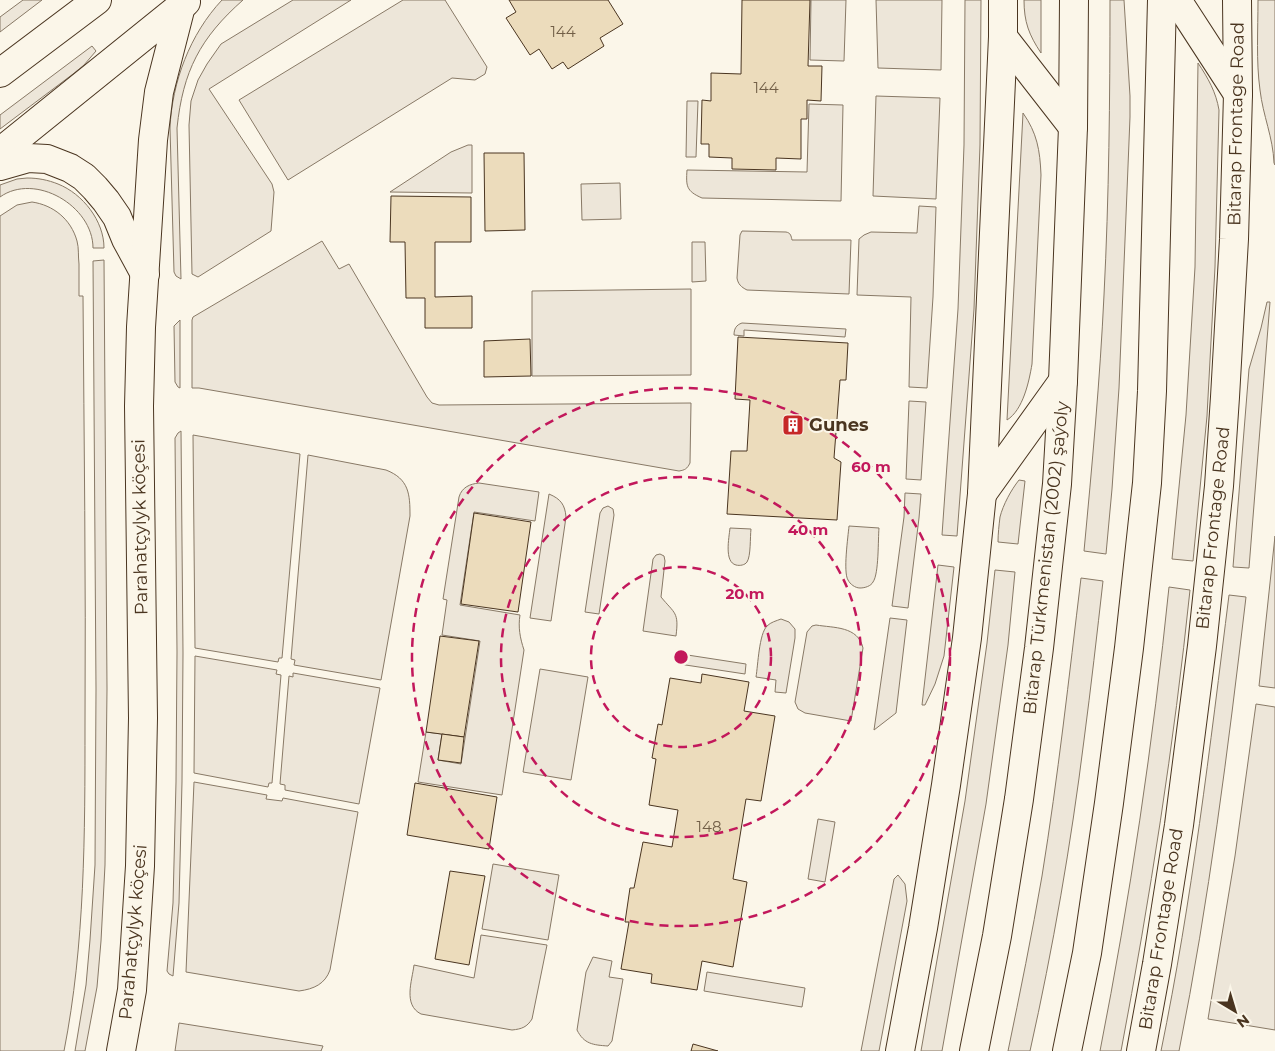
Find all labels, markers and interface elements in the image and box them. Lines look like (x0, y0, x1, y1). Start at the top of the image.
house number: 144 (550, 22, 576, 41)
street label: Bitarap Frontage Road (1223, 22, 1249, 226)
house number: 144 (753, 78, 779, 97)
street label: Bitarap Türkmenistan (2002) şaýoly (1019, 400, 1073, 716)
building icon: Gunes (781, 413, 805, 437)
place label: Gunes (809, 414, 869, 436)
street label: Bitarap Frontage Road (1191, 425, 1235, 631)
street label: Parahatçylyk köçesi (127, 439, 153, 615)
text: 60 m (851, 457, 891, 476)
text: 40 m (788, 520, 828, 539)
text: 20 m (725, 584, 765, 603)
centre of rings (672, 648, 690, 666)
house number: 148 (696, 817, 722, 836)
street label: Bitarap Frontage Road (1134, 827, 1188, 1031)
street label: Parahatçylyk köçesi (114, 843, 152, 1021)
north arrow (1210, 986, 1260, 1036)
text: N (1233, 1011, 1253, 1032)

